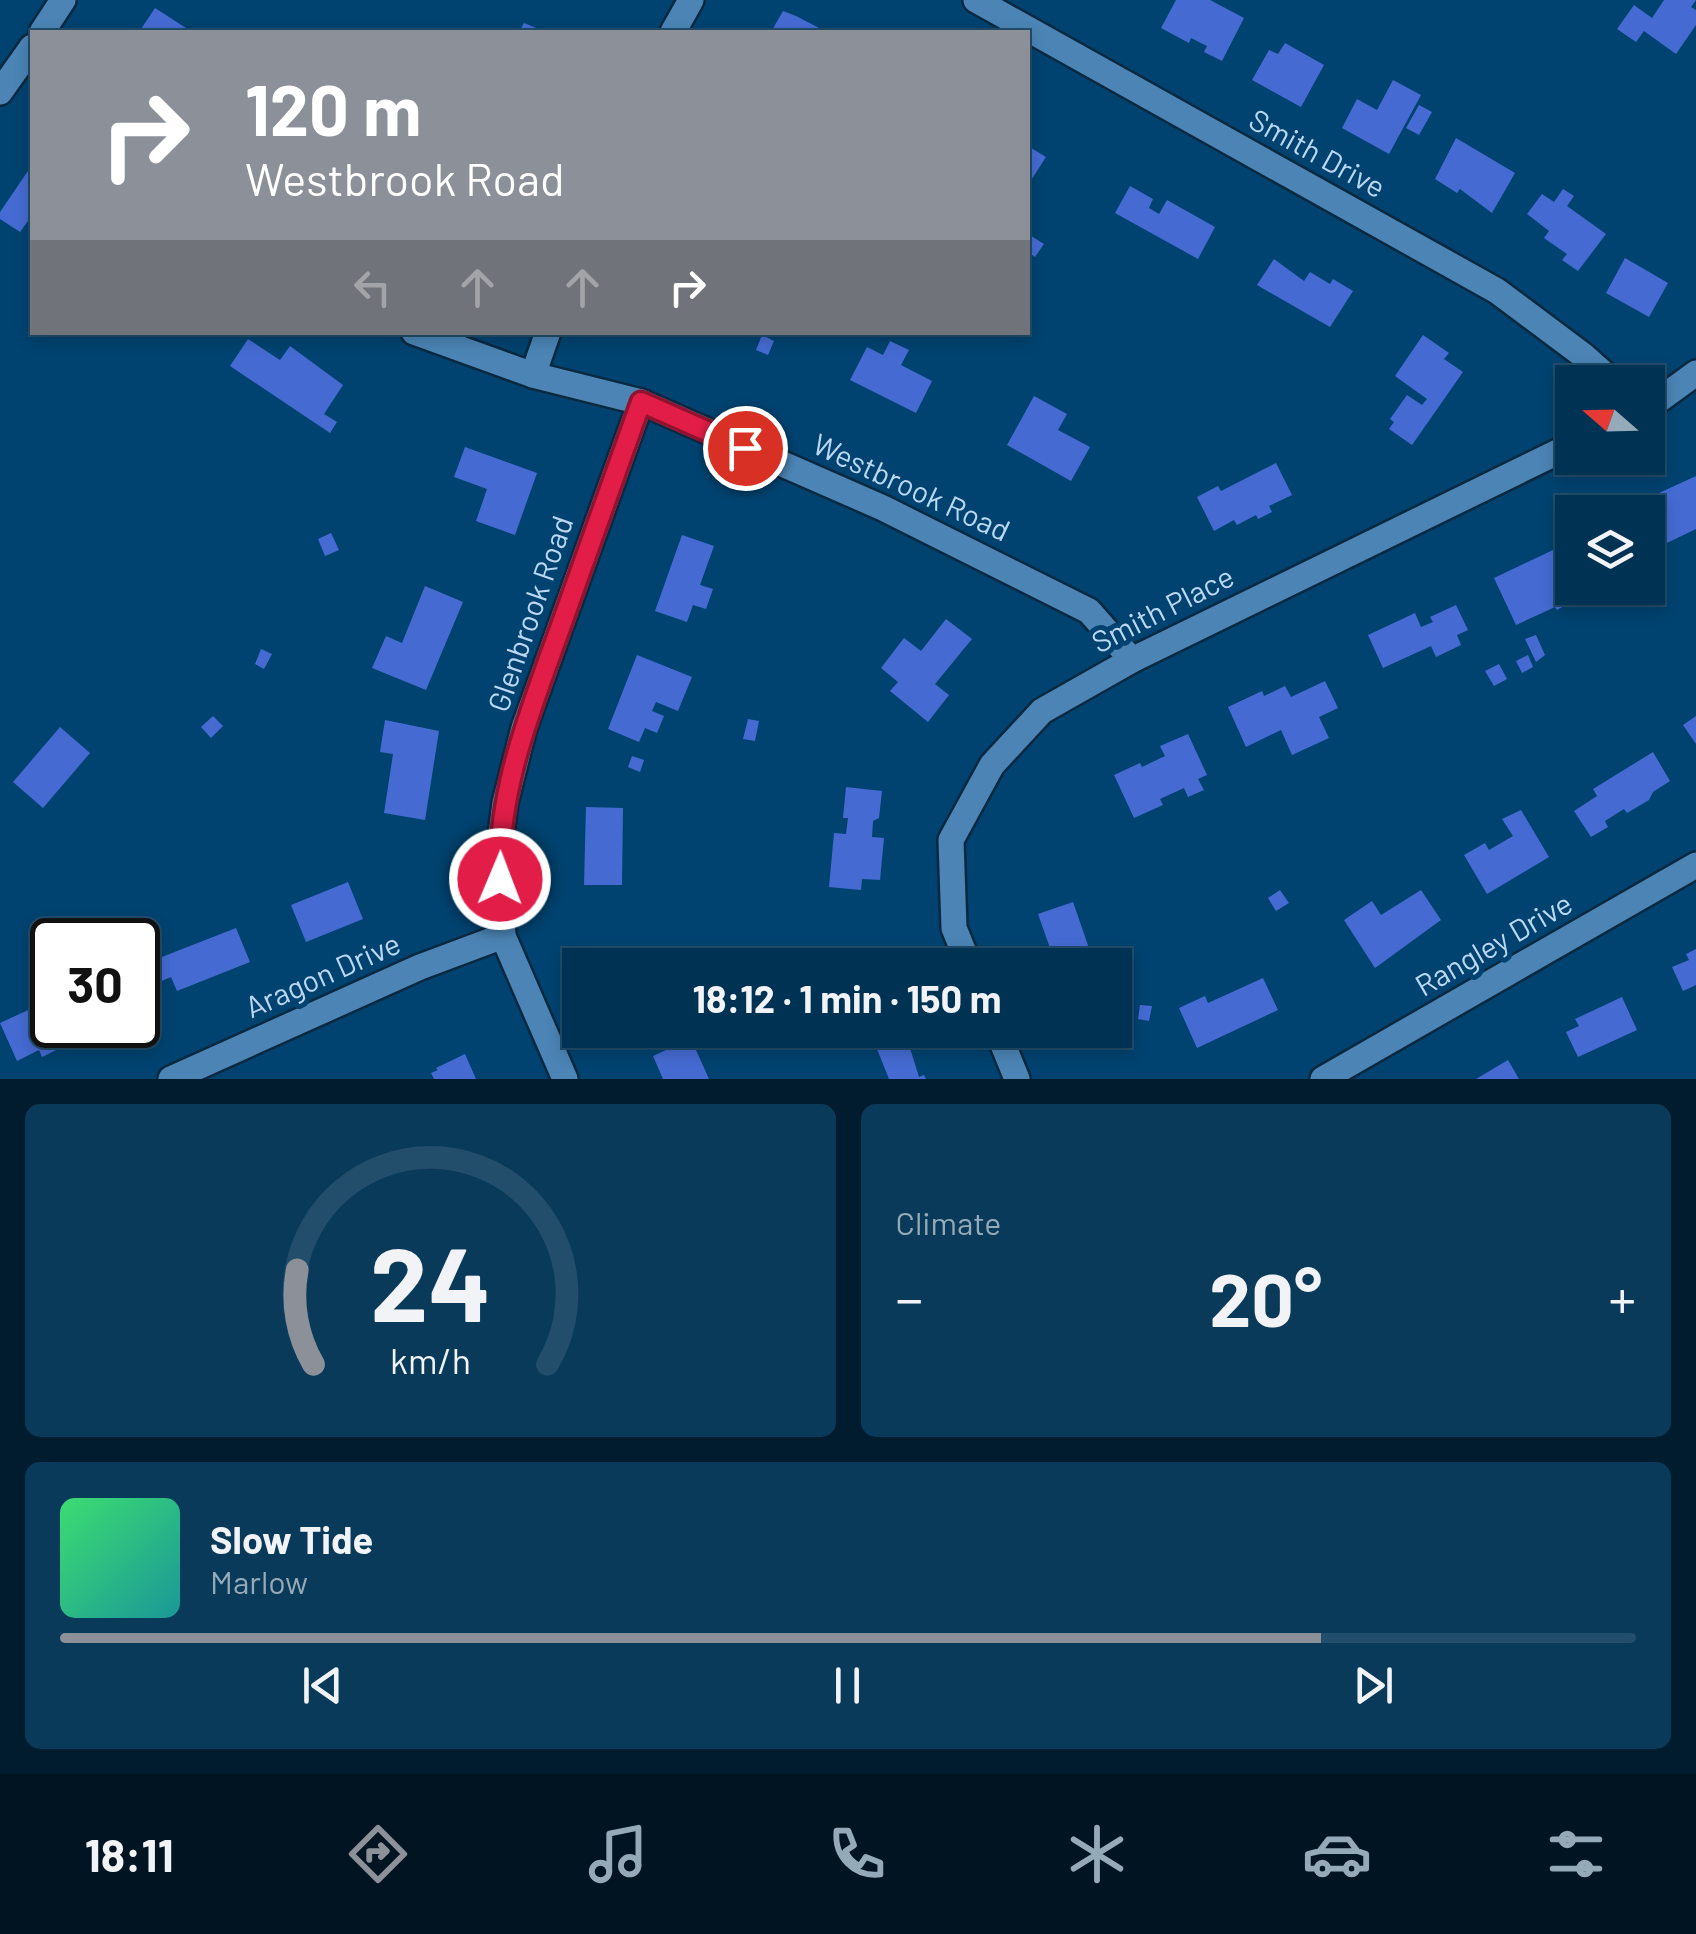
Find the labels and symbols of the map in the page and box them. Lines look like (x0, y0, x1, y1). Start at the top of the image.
street label: Smith Drive (1244, 100, 1392, 204)
north arrow (1555, 365, 1665, 475)
pin (703, 406, 788, 491)
street label: Westbrook Road (808, 425, 1016, 548)
street label: Glenbrook Road (479, 511, 579, 716)
street label: Smith Place (1085, 557, 1239, 659)
position arrow (448, 827, 552, 931)
street label: Rangley Drive (1408, 884, 1578, 1003)
speed limit sign: 30 (30, 918, 160, 1048)
street label: Aragon Drive (239, 924, 405, 1024)

